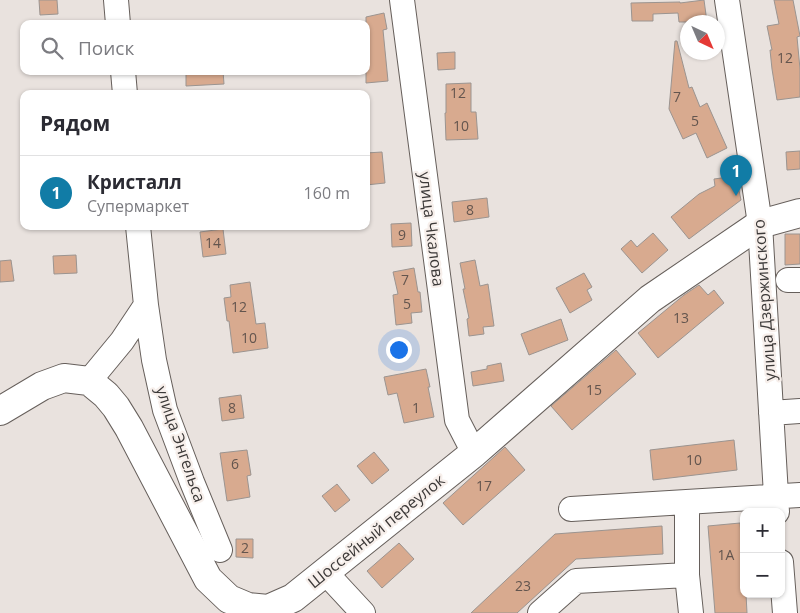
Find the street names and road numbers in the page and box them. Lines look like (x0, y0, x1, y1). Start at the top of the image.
street label: улица Чкалова (414, 170, 450, 288)
street label: улица Дзержинского (747, 218, 781, 382)
street label: улица Энгельса (151, 383, 211, 505)
street label: Шоссейный переулок (303, 468, 450, 593)

